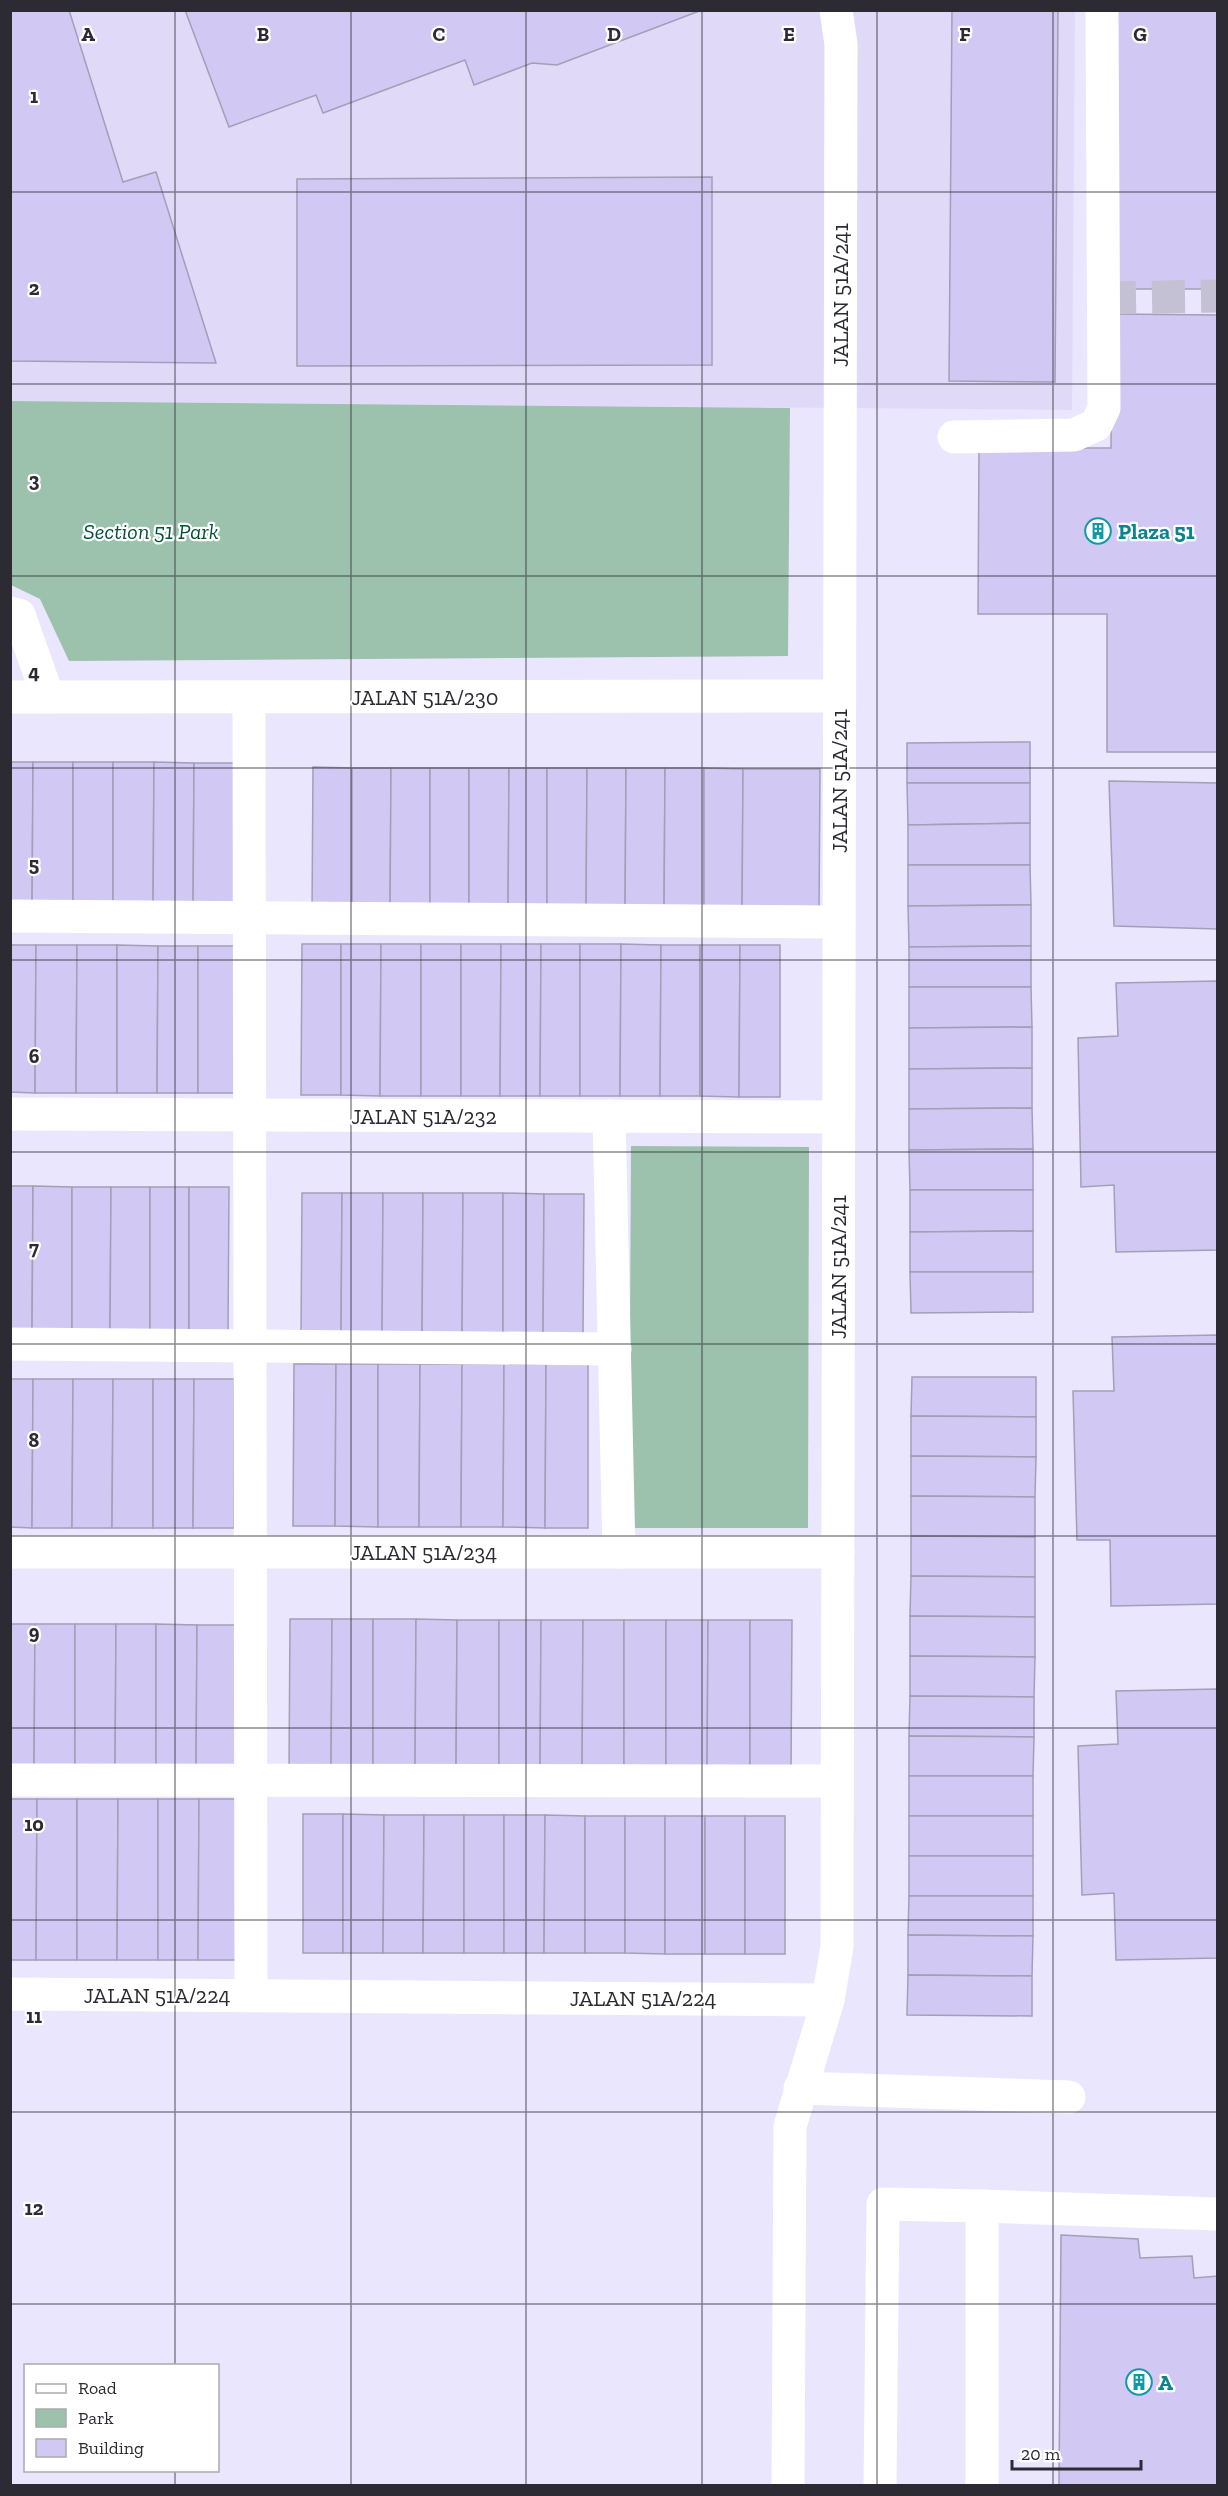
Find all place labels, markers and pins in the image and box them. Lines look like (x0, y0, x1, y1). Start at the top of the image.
building icon: Plaza 51 (1083, 516, 1113, 546)
place label: Plaza 51 (1118, 518, 1195, 545)
building icon: A (1124, 2367, 1154, 2397)
place label: A (1158, 2369, 1174, 2396)

